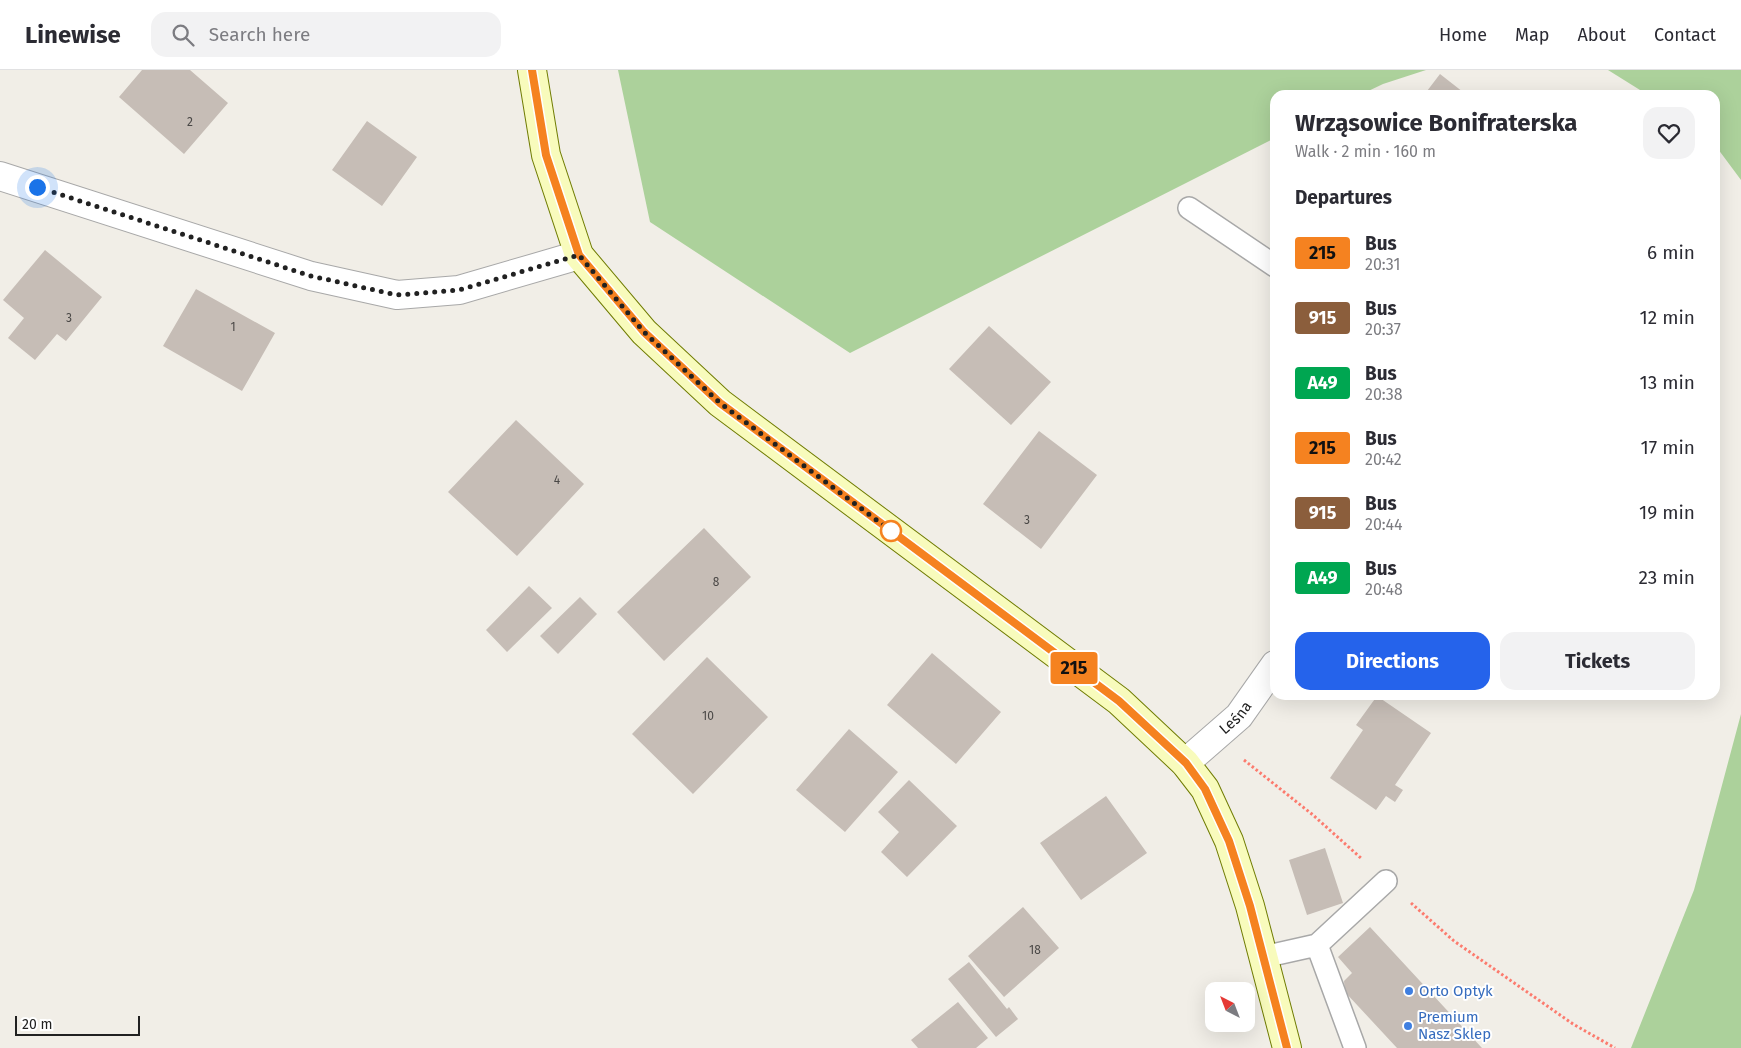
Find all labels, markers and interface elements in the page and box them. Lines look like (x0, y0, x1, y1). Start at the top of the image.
search box (151, 12, 501, 57)
text: Linewise (25, 21, 121, 49)
icon: search (169, 21, 197, 49)
text: Search here (209, 23, 310, 46)
text: Home (1439, 24, 1487, 46)
text: Map (1515, 24, 1549, 46)
text: About (1577, 24, 1626, 46)
text: Contact (1654, 24, 1716, 46)
button: heart (1643, 107, 1695, 159)
text: Wrząsowice Bonifraterska (1295, 109, 1577, 137)
house number: 2 (187, 115, 193, 129)
text: Walk · 2 min · 160 m (1295, 142, 1436, 161)
your location (25, 175, 50, 200)
text: Departures (1295, 186, 1392, 209)
text: Bus (1365, 232, 1397, 255)
text: 6 min (1647, 241, 1695, 264)
text: 215 (1309, 242, 1336, 264)
text: 20:31 (1365, 255, 1400, 274)
text: Bus (1365, 297, 1397, 320)
text: 12 min (1640, 306, 1695, 329)
text: 915 (1309, 307, 1336, 329)
house number: 3 (66, 311, 72, 325)
house number: 1 (230, 320, 236, 334)
text: 20:37 (1365, 320, 1401, 339)
text: Bus (1365, 362, 1397, 385)
text: 13 min (1639, 371, 1695, 394)
text: A49 (1307, 372, 1338, 394)
text: 20:38 (1365, 385, 1403, 404)
text: Bus (1365, 427, 1397, 450)
text: 17 min (1641, 436, 1695, 459)
text: 215 (1309, 437, 1336, 459)
text: 20:42 (1365, 450, 1402, 469)
house number: 4 (554, 473, 561, 487)
text: Bus (1365, 492, 1397, 515)
text: 19 min (1639, 501, 1695, 524)
text: 915 (1309, 502, 1336, 524)
house number: 3 (1024, 513, 1030, 527)
text: 20:44 (1365, 515, 1403, 534)
unlabelled marker (880, 520, 902, 542)
text: Bus (1365, 557, 1397, 580)
text: 23 min (1638, 566, 1695, 589)
text: A49 (1307, 567, 1338, 589)
house number: 8 (713, 575, 720, 589)
text: 20:48 (1365, 580, 1403, 599)
button: Directions (1295, 632, 1490, 690)
button: Tickets (1500, 632, 1695, 690)
line badge: 215 (1045, 652, 1103, 684)
text: 215 (1061, 657, 1087, 679)
street label: Leśna (1216, 698, 1256, 738)
house number: 10 (702, 709, 714, 723)
house number: 18 (1029, 943, 1041, 957)
north arrow (1205, 982, 1255, 1032)
map controls (1205, 982, 1255, 1032)
place label: Orto Optyk (1419, 982, 1493, 1000)
marker: Orto Optyk (1403, 985, 1415, 997)
place label: Premium Nasz Sklep (1418, 1008, 1491, 1043)
scale bar (15, 1013, 140, 1036)
text: 20 m (22, 1016, 52, 1033)
marker: Premium Nasz Sklep (1402, 1020, 1414, 1032)

